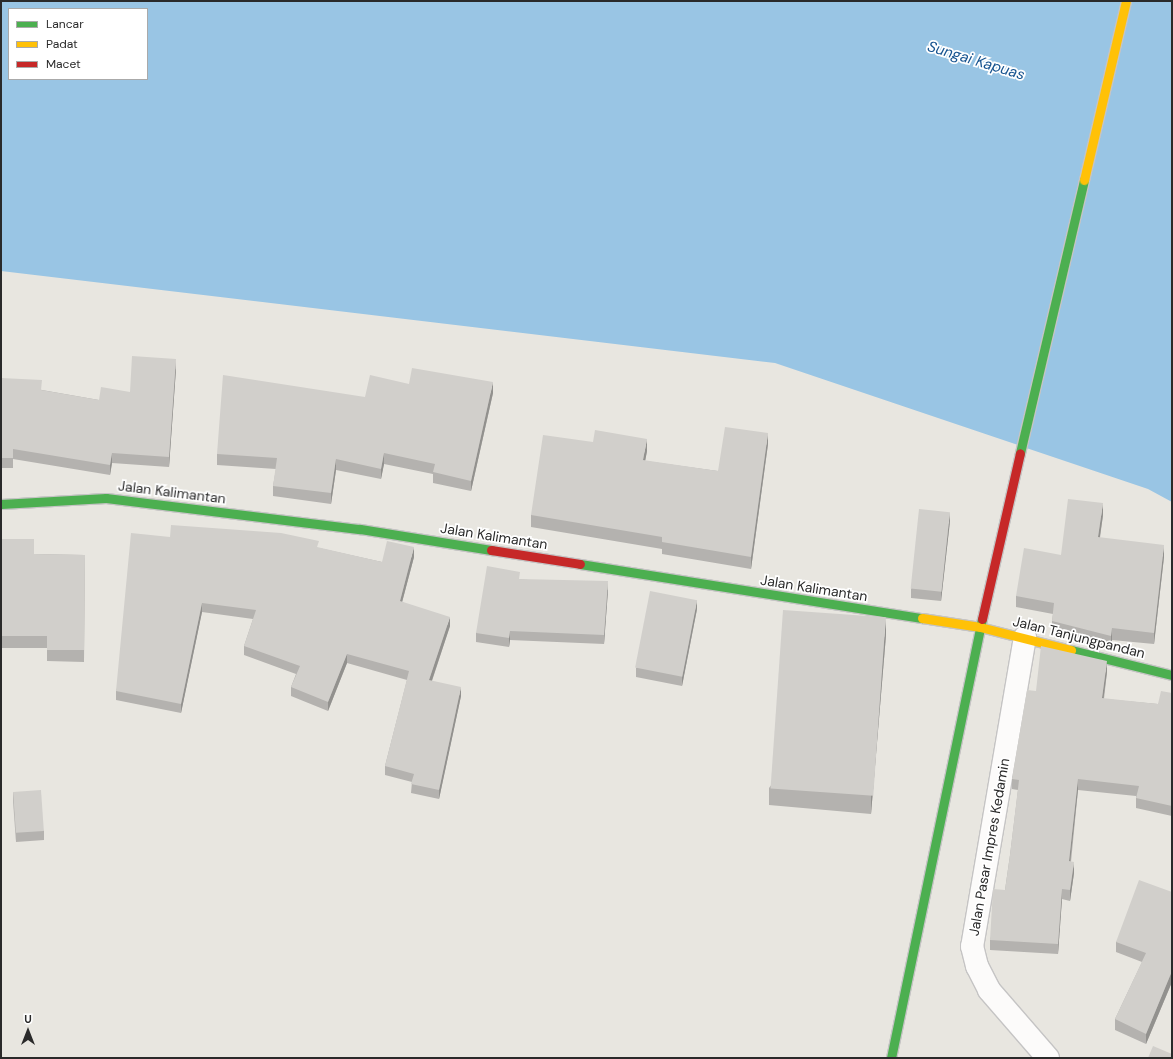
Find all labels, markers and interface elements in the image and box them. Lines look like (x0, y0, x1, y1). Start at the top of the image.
legend (8, 8, 148, 80)
text: Lancar (46, 16, 84, 32)
text: Padat (46, 36, 78, 52)
water label: Sungai Kapuas (925, 38, 1027, 84)
text: Macet (46, 56, 81, 72)
street label: Jalan Kalimantan (117, 477, 227, 507)
street label: Jalan Kalimantan (439, 519, 549, 553)
street label: Jalan Kalimantan (759, 571, 869, 605)
street label: Jalan Tanjungpandan (1011, 612, 1147, 662)
street label: Jalan Pasar Impres Kedamin (965, 757, 1013, 937)
north arrow (8, 1011, 48, 1051)
text: U (24, 1012, 32, 1026)

